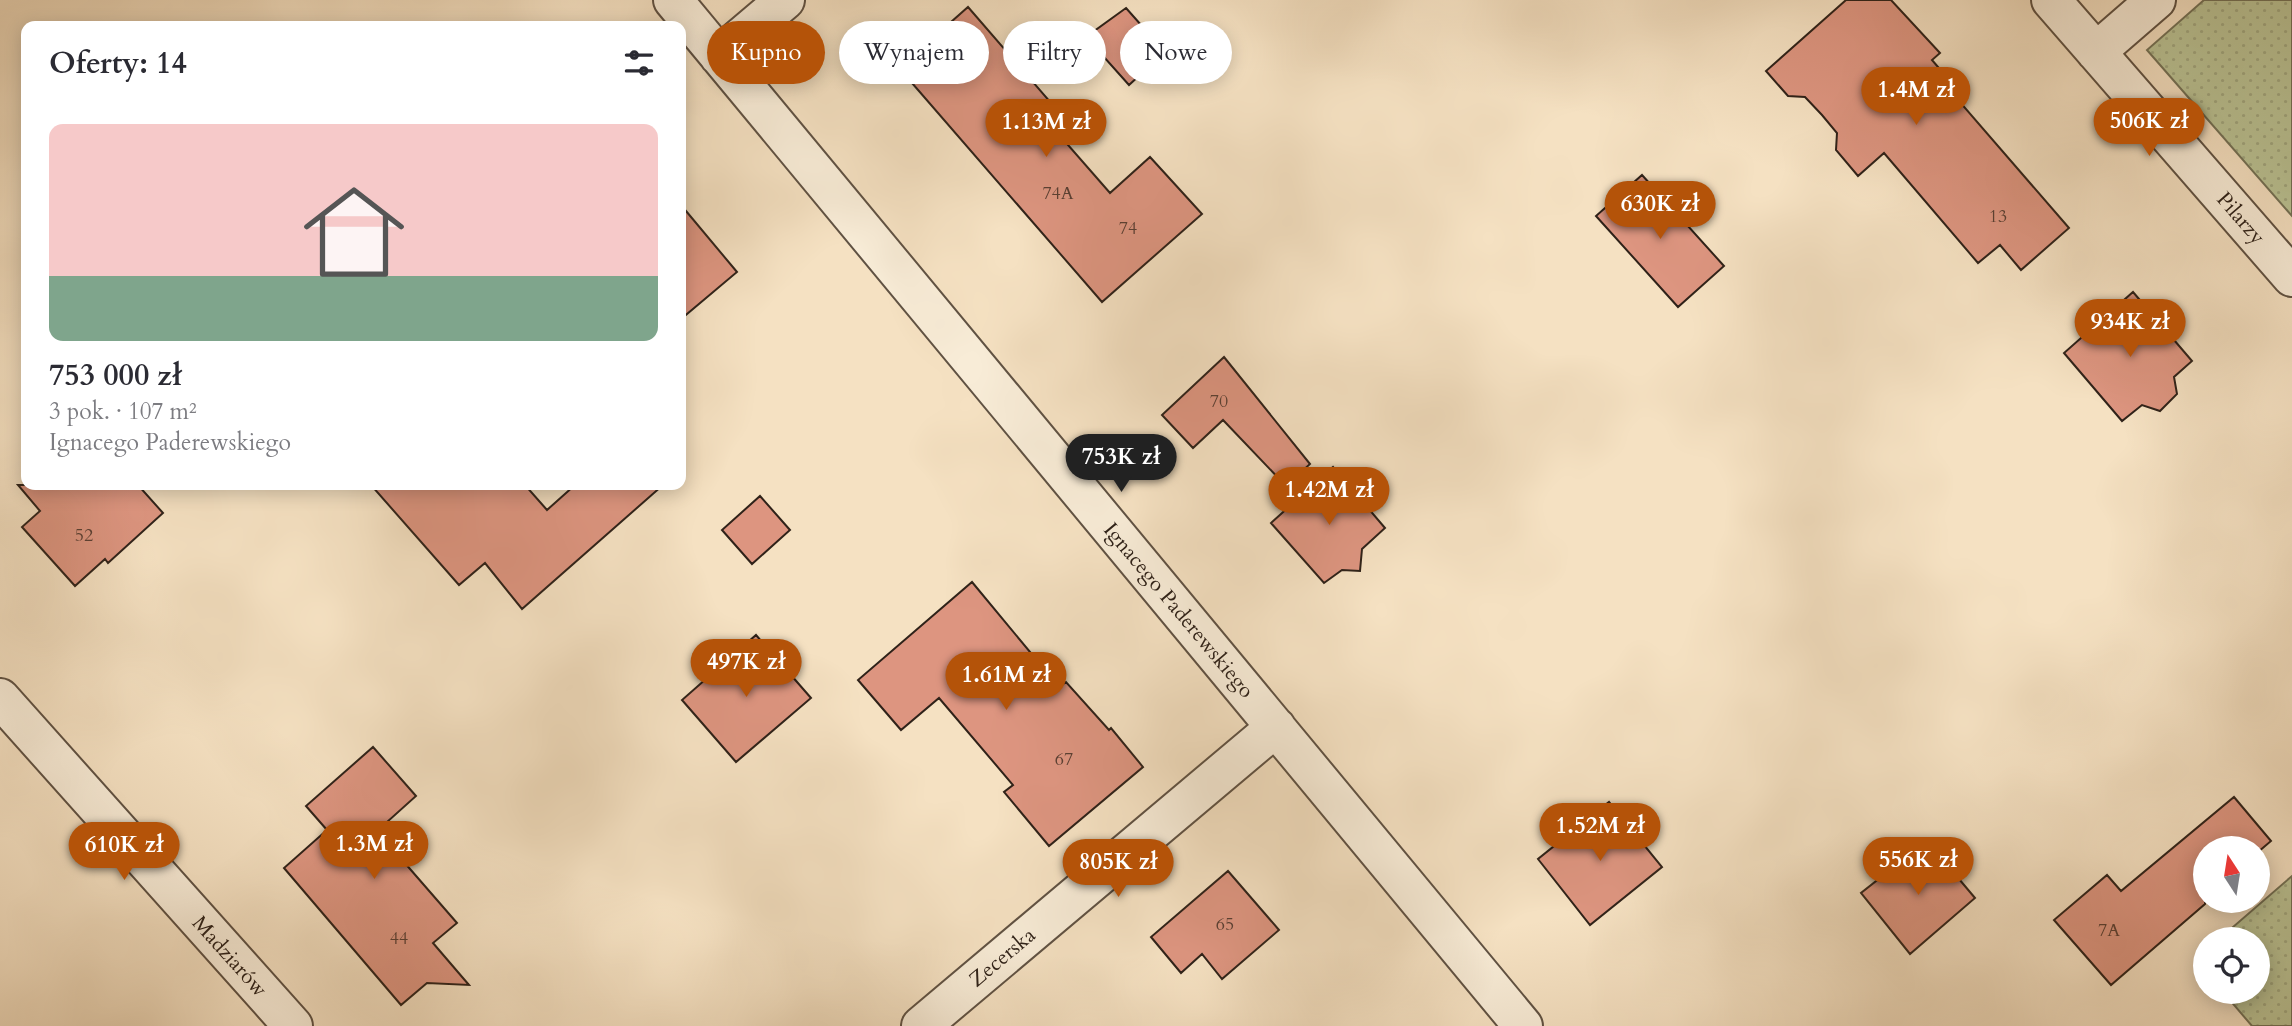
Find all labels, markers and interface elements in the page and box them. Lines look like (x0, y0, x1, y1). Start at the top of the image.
chip: Kupno (707, 21, 825, 84)
chip: Wynajem (839, 21, 989, 84)
chip: Filtry (1003, 21, 1106, 84)
chip: Nowe (1120, 21, 1232, 84)
text: Oferty: 14 (49, 43, 187, 84)
icon: filters (620, 44, 658, 82)
pin: 1.4M zł (1851, 68, 1981, 127)
text: 1.4M zł (1877, 74, 1955, 105)
pin: 506K zł (2084, 99, 2214, 158)
pin: 1.13M zł (974, 100, 1118, 159)
text: 506K zł (2110, 105, 2188, 136)
text: 1.13M zł (1001, 106, 1091, 137)
icon: home (291, 169, 417, 295)
house number: 74A (1042, 181, 1074, 206)
pin: 630K zł (1595, 182, 1725, 241)
street label: Pilarzy (2210, 186, 2272, 251)
text: 630K zł (1621, 188, 1699, 219)
house number: 13 (1989, 204, 2007, 229)
house number: 74 (1119, 216, 1137, 241)
pin: 934K zł (2065, 300, 2195, 359)
text: 934K zł (2091, 306, 2169, 337)
text: 753 000 zł (49, 355, 182, 396)
house number: 70 (1210, 389, 1228, 414)
text: 3 pok. · 107 m² (49, 396, 197, 427)
text: Ignacego Paderewskiego (49, 427, 291, 458)
pin: 753K zł (1056, 434, 1186, 494)
text: 753K zł (1082, 441, 1160, 472)
pin: 1.42M zł (1257, 468, 1401, 527)
text: 1.42M zł (1284, 474, 1374, 505)
street label: Ignacego Paderewskiego (1097, 516, 1261, 704)
house number: 52 (75, 523, 93, 548)
pin: 497K zł (681, 640, 811, 699)
text: 497K zł (707, 646, 785, 677)
pin: 1.61M zł (934, 652, 1078, 712)
text: 1.61M zł (961, 659, 1051, 690)
house number: 67 (1055, 747, 1073, 772)
pin: 1.52M zł (1528, 804, 1672, 863)
text: 1.52M zł (1555, 810, 1645, 841)
pin: 610K zł (59, 822, 189, 882)
pin: 1.3M zł (309, 822, 439, 881)
text: 1.3M zł (335, 828, 413, 859)
text: 610K zł (85, 829, 163, 860)
north arrow (2193, 836, 2270, 914)
map controls (2193, 836, 2270, 1004)
pin: 556K zł (1853, 838, 1983, 897)
pin: 805K zł (1053, 839, 1183, 899)
text: 556K zł (1879, 844, 1957, 875)
text: 805K zł (1079, 846, 1157, 877)
street label: Madziarów (185, 909, 274, 1003)
house number: 65 (1216, 912, 1234, 937)
house number: 7A (2098, 918, 2120, 943)
street label: Zecerska (963, 921, 1042, 994)
house number: 44 (390, 926, 408, 951)
button: locate (2193, 927, 2270, 1004)

